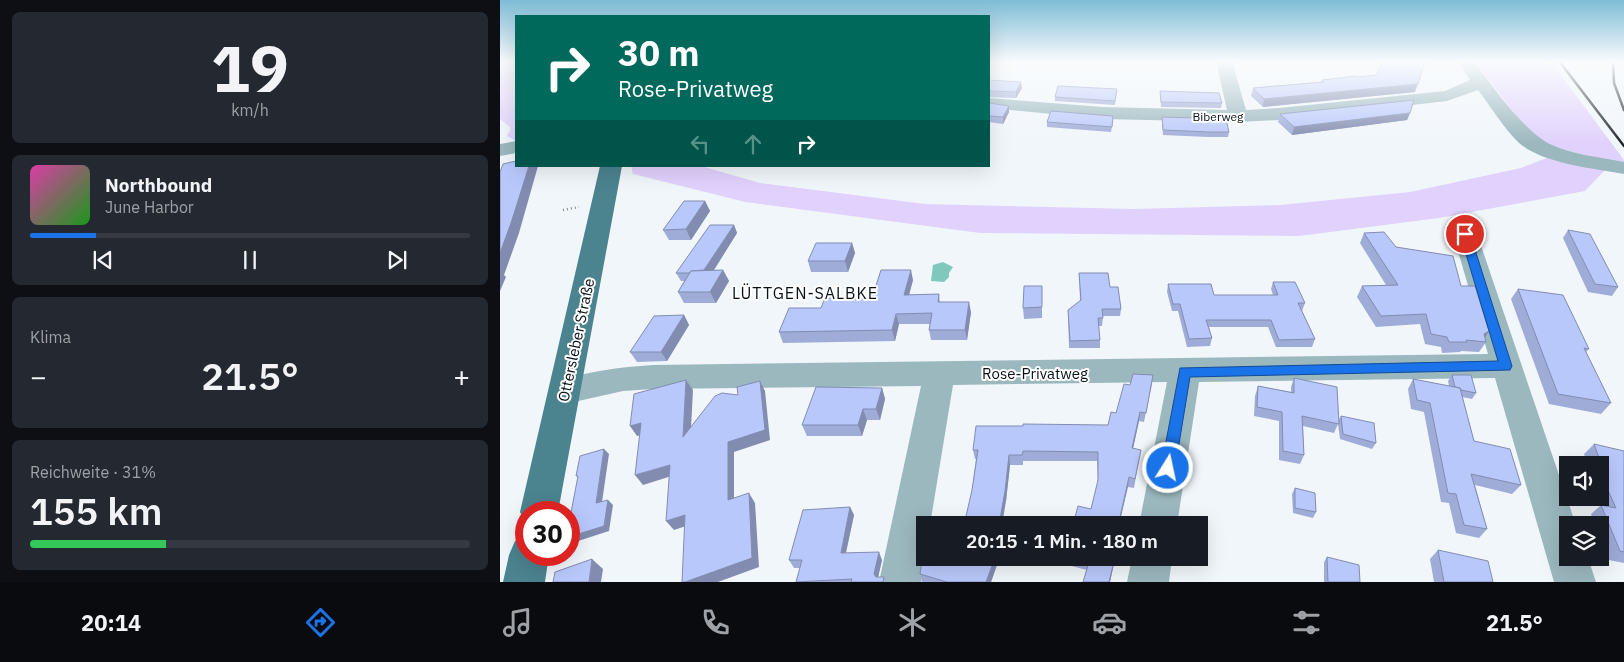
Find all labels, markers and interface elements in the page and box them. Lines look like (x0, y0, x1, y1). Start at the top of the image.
text: 19 (211, 25, 289, 110)
text: 30 m (618, 30, 700, 76)
icon: right (535, 35, 600, 100)
text: Rose-Privatweg (618, 74, 773, 103)
text: km/h (231, 100, 269, 120)
street label: Biberweg (1193, 109, 1244, 124)
icon: left (686, 130, 714, 158)
icon: ahead (739, 130, 767, 158)
icon: right (792, 130, 820, 158)
text: Northbound (105, 173, 212, 197)
text: June Harbor (105, 197, 194, 217)
pin (1444, 213, 1486, 255)
icon: arrive (1451, 220, 1479, 248)
icon: previous (89, 246, 117, 274)
icon: pause (236, 246, 264, 274)
icon: next (383, 246, 411, 274)
street label: Ottersleber Straße (554, 277, 598, 403)
district label: LÜTTGEN-SALBKE (732, 283, 878, 303)
text: Klima (30, 327, 71, 347)
text: 21.5° (201, 351, 299, 400)
text: − (30, 358, 47, 395)
text: + (453, 358, 470, 395)
street label: Rose-Privatweg (982, 364, 1088, 383)
position arrow (1141, 441, 1193, 493)
map controls (1559, 456, 1609, 566)
button: sound (1559, 456, 1609, 506)
text: Reichweite · 31% (30, 462, 156, 482)
text: 155 km (30, 486, 162, 535)
speed limit sign: 30 (515, 501, 580, 566)
button: layers (1559, 516, 1609, 566)
text: 20:15 · 1 Min. · 180 m (966, 529, 1158, 553)
icon: directions (303, 605, 338, 640)
icon: music (500, 605, 535, 640)
icon: phone (698, 605, 733, 640)
icon: climate (895, 605, 930, 640)
icon: car (1092, 605, 1127, 640)
icon: filters (1289, 605, 1324, 640)
text: 20:14 (81, 608, 141, 637)
text: 21.5° (1486, 608, 1543, 637)

